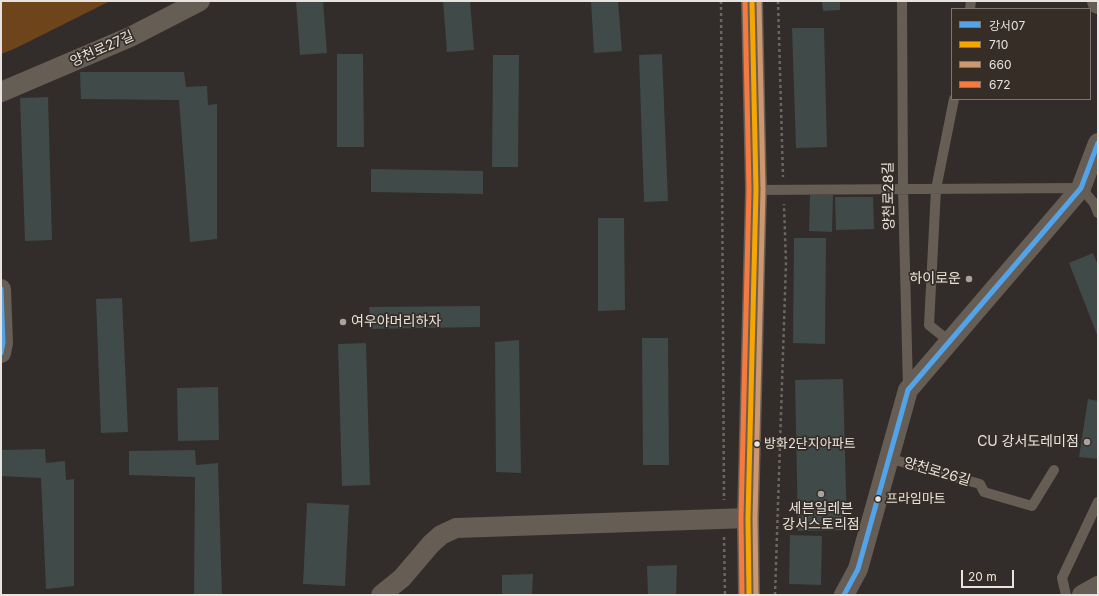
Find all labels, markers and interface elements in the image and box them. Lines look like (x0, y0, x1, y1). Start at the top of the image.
legend (951, 8, 1091, 100)
text: 강서07 (989, 18, 1025, 33)
street label: 양천로27길 (68, 28, 136, 70)
text: 710 (989, 37, 1008, 52)
text: 660 (989, 57, 1011, 72)
text: 672 (989, 77, 1011, 92)
street label: 양천로28길 (880, 161, 898, 231)
place label: 하이로운 (909, 271, 961, 287)
marker: 하이로운 (964, 274, 974, 284)
place label: 여우야머리하자 (351, 314, 441, 330)
marker: 여우야머리하자 (338, 317, 348, 327)
place label: CU 강서도레미점 (977, 434, 1079, 450)
place label: 방화2단지아파트 (764, 436, 856, 452)
marker: CU 강서도레미점 (1082, 437, 1092, 447)
marker: 방화2단지아파트 (752, 439, 762, 449)
street label: 양천로26길 (902, 454, 972, 490)
marker: 세븐일레븐 강서스토리점 (816, 489, 826, 499)
place label: 프라임마트 (886, 491, 946, 507)
marker: 프라임마트 (873, 494, 883, 504)
place label: 세븐일레븐 강서스토리점 (782, 501, 860, 534)
scale bar (963, 562, 1016, 588)
text: 20 m (968, 569, 997, 584)

